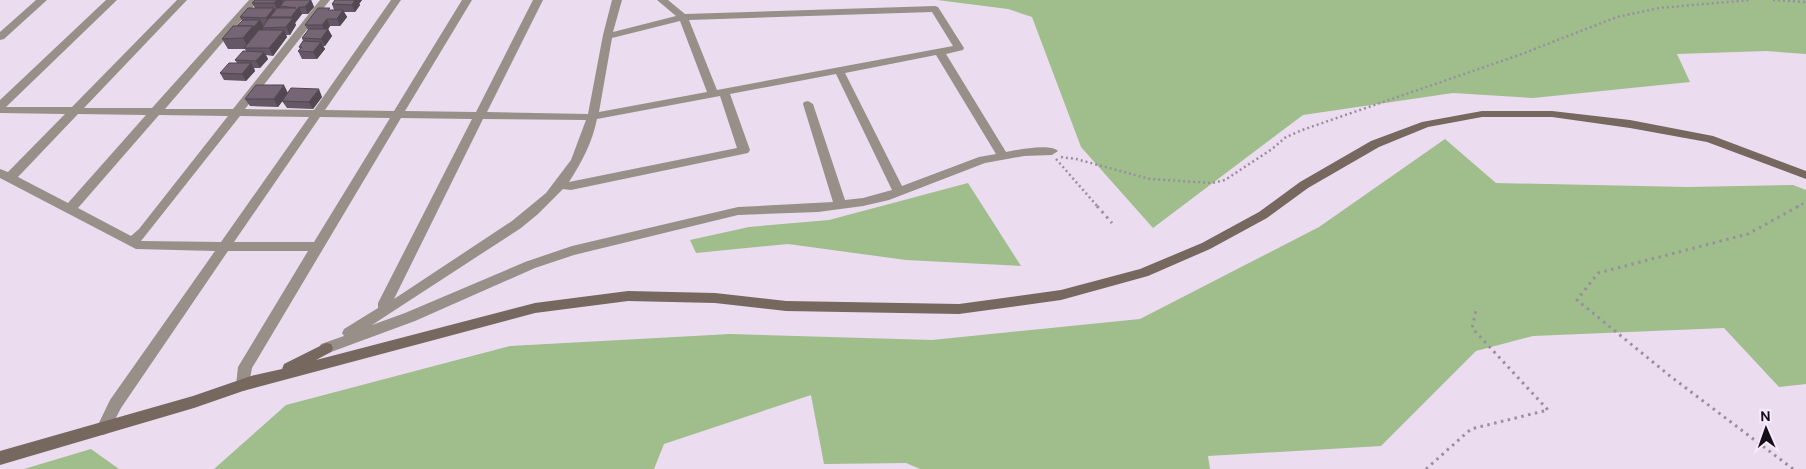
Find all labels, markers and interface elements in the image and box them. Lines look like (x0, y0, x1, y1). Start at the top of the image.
north arrow (1741, 404, 1791, 454)
text: N (1760, 407, 1771, 425)

